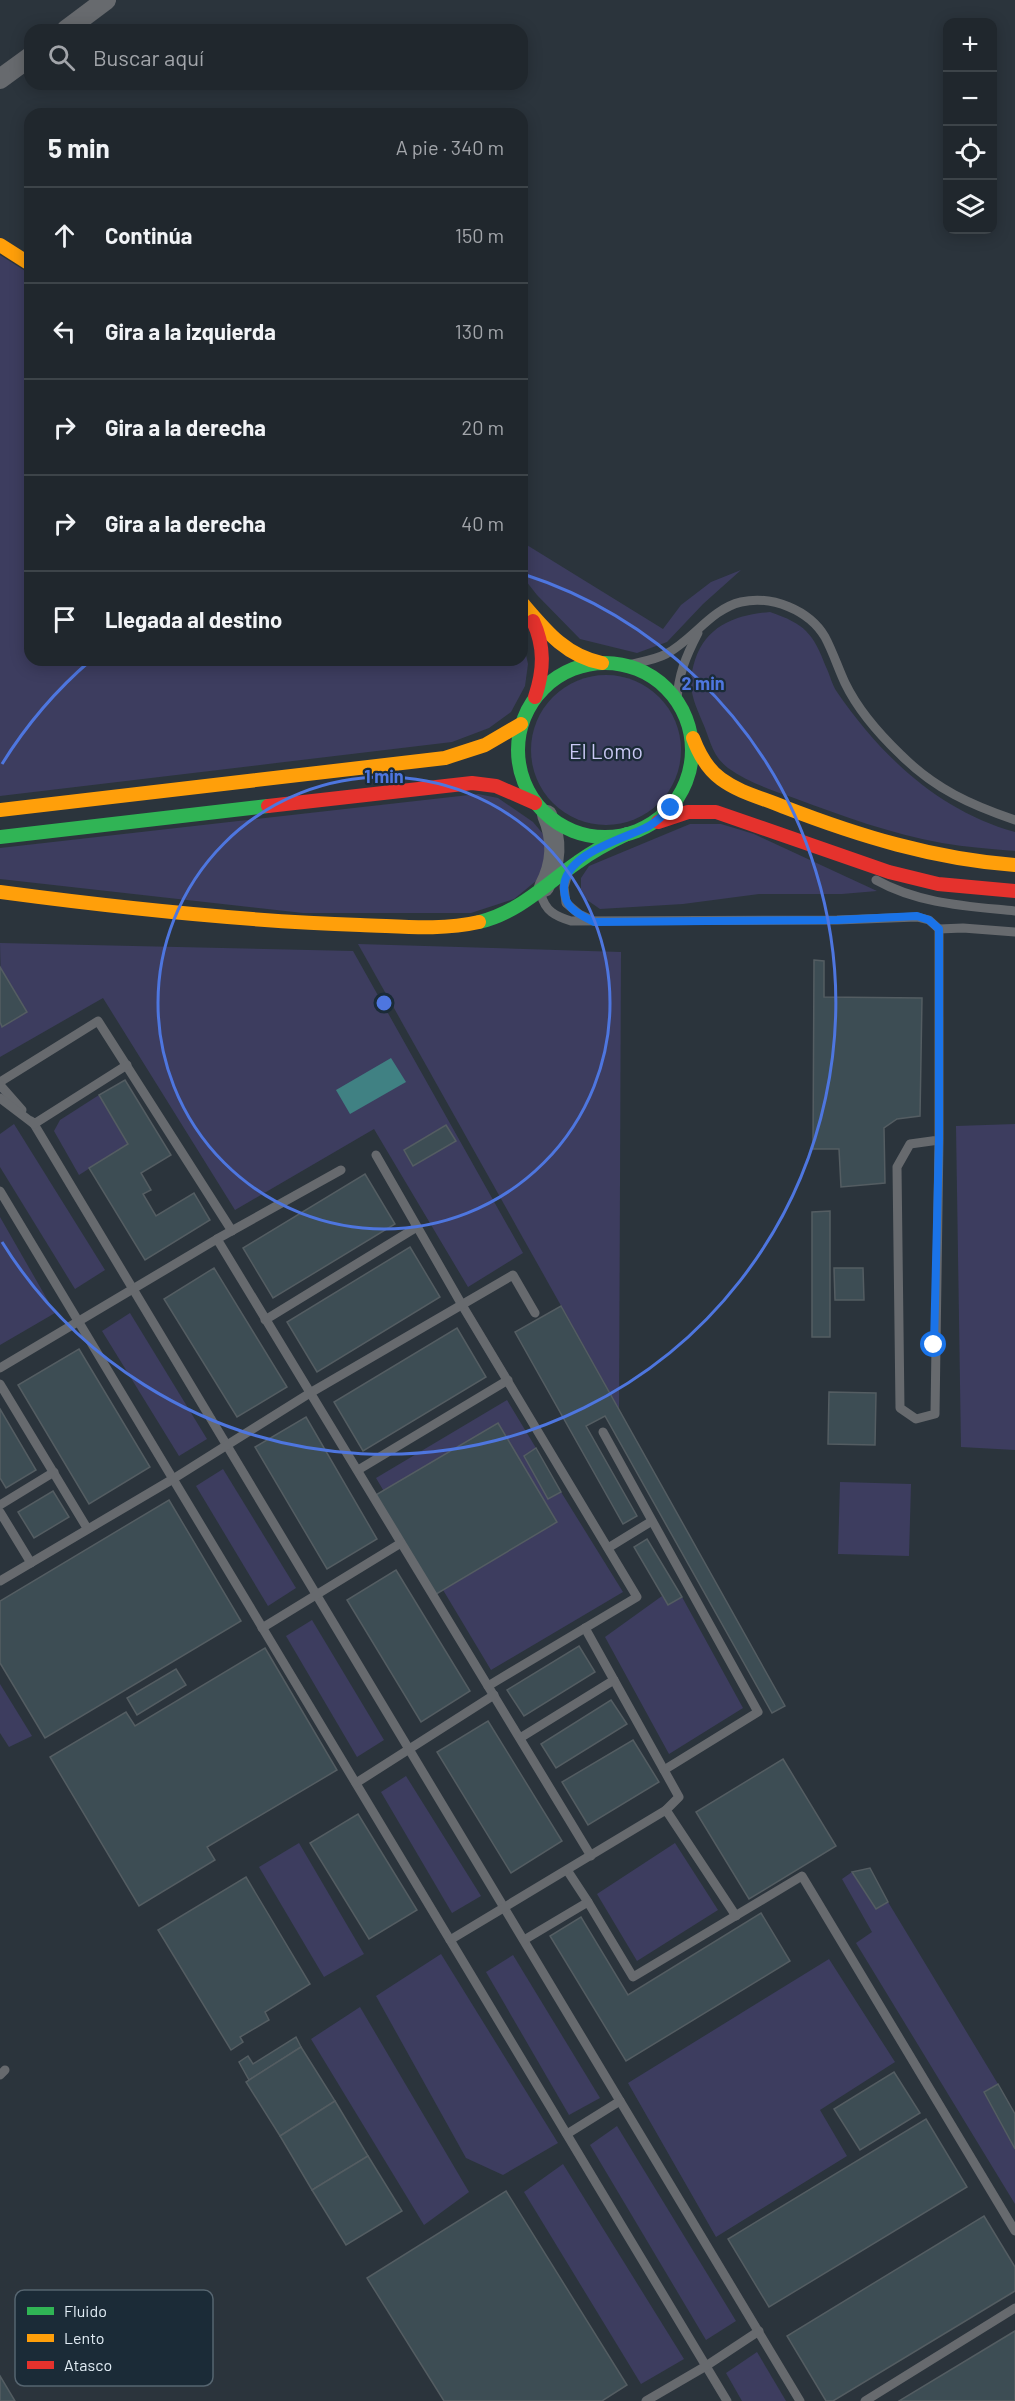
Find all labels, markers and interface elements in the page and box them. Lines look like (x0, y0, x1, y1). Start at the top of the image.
map controls (943, 18, 997, 234)
button: + (943, 18, 997, 72)
search box (24, 24, 528, 90)
icon: search (45, 41, 78, 74)
text: Buscar aquí (93, 44, 204, 70)
button: − (943, 72, 997, 126)
button: locate (943, 126, 997, 180)
text: 5 min (48, 132, 110, 163)
text: A pie · 340 m (396, 135, 504, 159)
button: layers (943, 180, 997, 234)
icon: ahead (48, 219, 81, 252)
text: Continúa (105, 222, 192, 248)
text: 150 m (455, 223, 504, 247)
icon: left (48, 315, 81, 348)
text: Gira a la izquierda (105, 318, 276, 344)
text: 130 m (455, 319, 504, 343)
icon: right (48, 411, 81, 444)
text: Gira a la derecha (105, 414, 266, 440)
text: 20 m (461, 415, 504, 439)
icon: right (48, 507, 81, 540)
text: Gira a la derecha (105, 510, 266, 536)
text: 40 m (461, 511, 504, 535)
icon: arrive (48, 603, 81, 636)
text: Llegada al destino (105, 606, 282, 632)
text: 2 min (681, 672, 725, 694)
park label: El Lomo (569, 738, 643, 763)
text: 1 min (364, 765, 404, 787)
route end (657, 794, 683, 820)
centre of rings (374, 993, 394, 1013)
route start (920, 1331, 946, 1357)
legend (15, 2290, 213, 2386)
text: Fluido (64, 2301, 107, 2320)
text: Lento (64, 2328, 105, 2347)
text: Atasco (64, 2355, 112, 2374)

